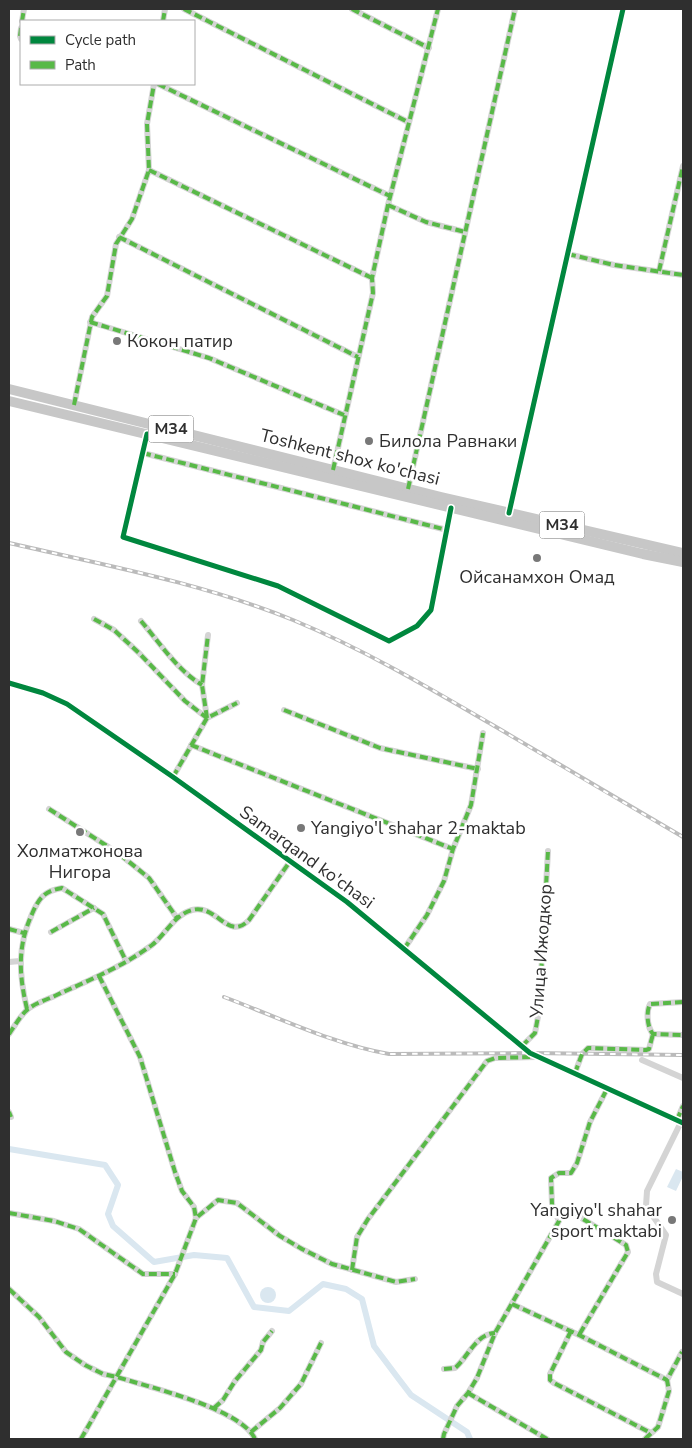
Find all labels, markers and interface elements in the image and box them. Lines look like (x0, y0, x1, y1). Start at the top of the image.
legend (20, 20, 195, 85)
text: Cycle path (65, 30, 136, 50)
text: Path (65, 55, 96, 75)
place label: Кокон патир (127, 329, 233, 353)
marker: Кокон патир (111, 335, 123, 347)
road number: M34 (148, 416, 194, 442)
street label: Toshkent shox ko'chasi (258, 423, 442, 491)
place label: Билола Равнаки (379, 429, 517, 453)
marker: Билола Равнаки (363, 435, 375, 447)
road number: M34 (540, 512, 584, 538)
marker: Ойсанамхон Омад (531, 552, 543, 564)
place label: Ойсанамхон Омад (459, 565, 615, 589)
street label: Samarqand ko'chasi (235, 800, 379, 914)
place label: Yangiyo'l shahar 2-maktab (310, 816, 526, 840)
marker: Yangiyo'l shahar 2-maktab (295, 822, 307, 834)
marker: Холматжонова Нигора (74, 826, 86, 838)
place label: Холматжонова Нигора (17, 839, 143, 884)
street label: Улица Ижодкор (524, 883, 558, 1020)
place label: Yangiyo'l shahar sport maktabi (529, 1198, 663, 1243)
marker: Yangiyo'l shahar sport maktabi (666, 1214, 678, 1226)

